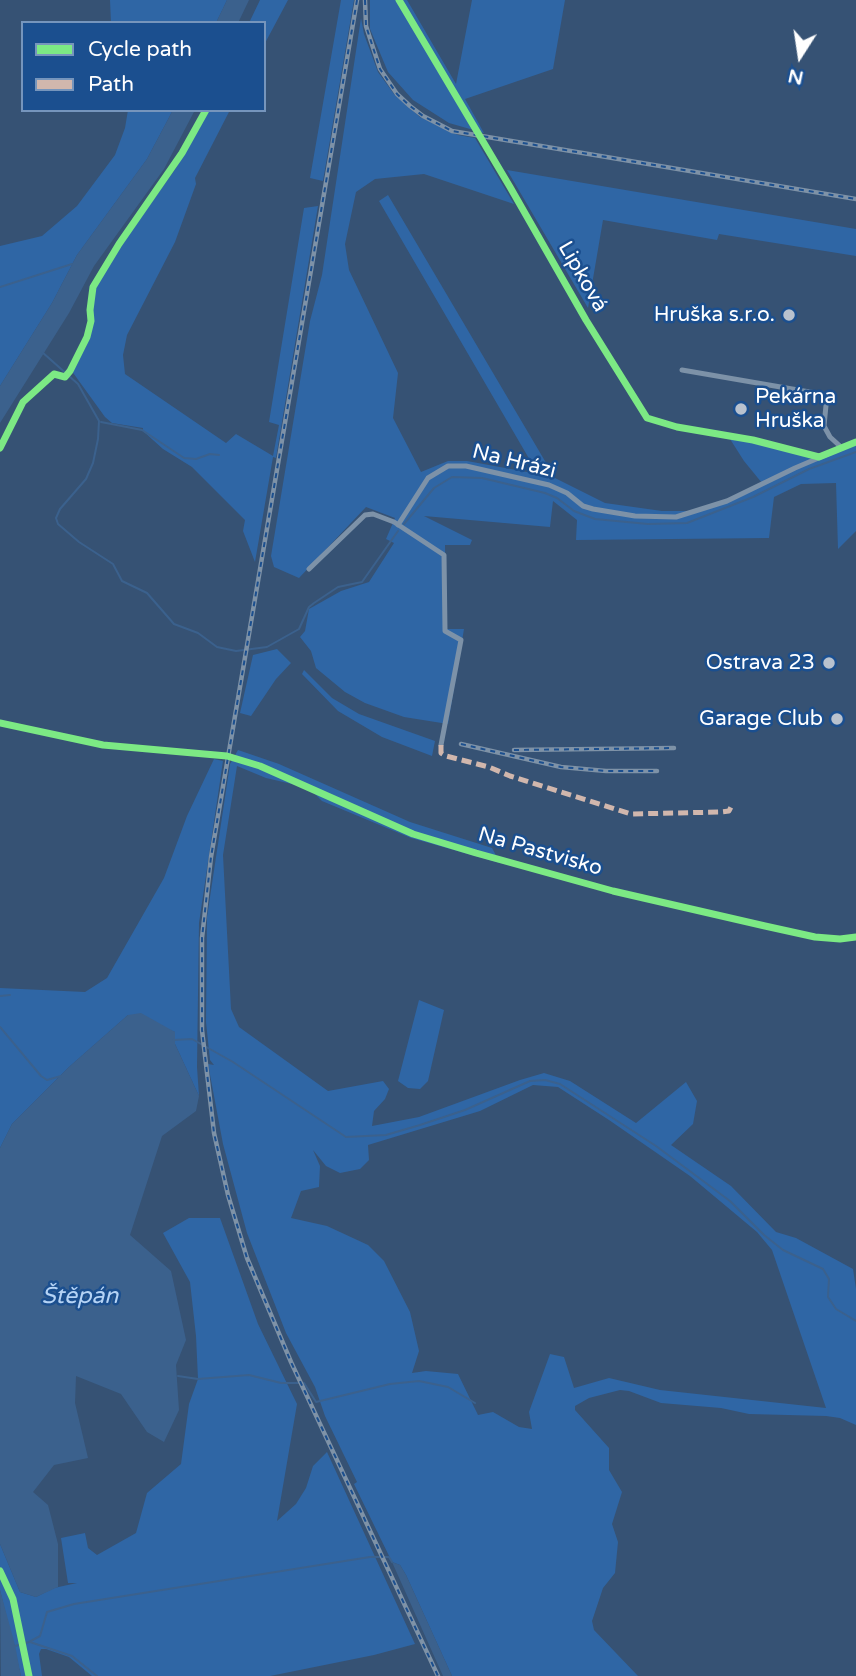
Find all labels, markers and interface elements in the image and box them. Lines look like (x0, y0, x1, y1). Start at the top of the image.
legend (21, 21, 266, 112)
north arrow (765, 21, 835, 91)
text: Cycle path (88, 37, 192, 62)
text: N (786, 64, 805, 89)
text: Path (88, 72, 134, 97)
street label: Lipková (552, 237, 612, 317)
place label: Hruška s.r.o. (654, 302, 775, 328)
marker: Hruška s.r.o. (781, 307, 797, 323)
place label: Pekárna Hruška (755, 384, 836, 434)
marker: Pekárna Hruška (733, 401, 749, 417)
street label: Na Hrázi (470, 439, 558, 485)
place label: Ostrava 23 (706, 650, 815, 676)
marker: Ostrava 23 (821, 655, 837, 671)
place label: Garage Club (699, 706, 823, 732)
marker: Garage Club (829, 711, 845, 727)
street label: Na Pastvisko (475, 822, 605, 882)
water label: Štěpán (42, 1283, 118, 1311)

